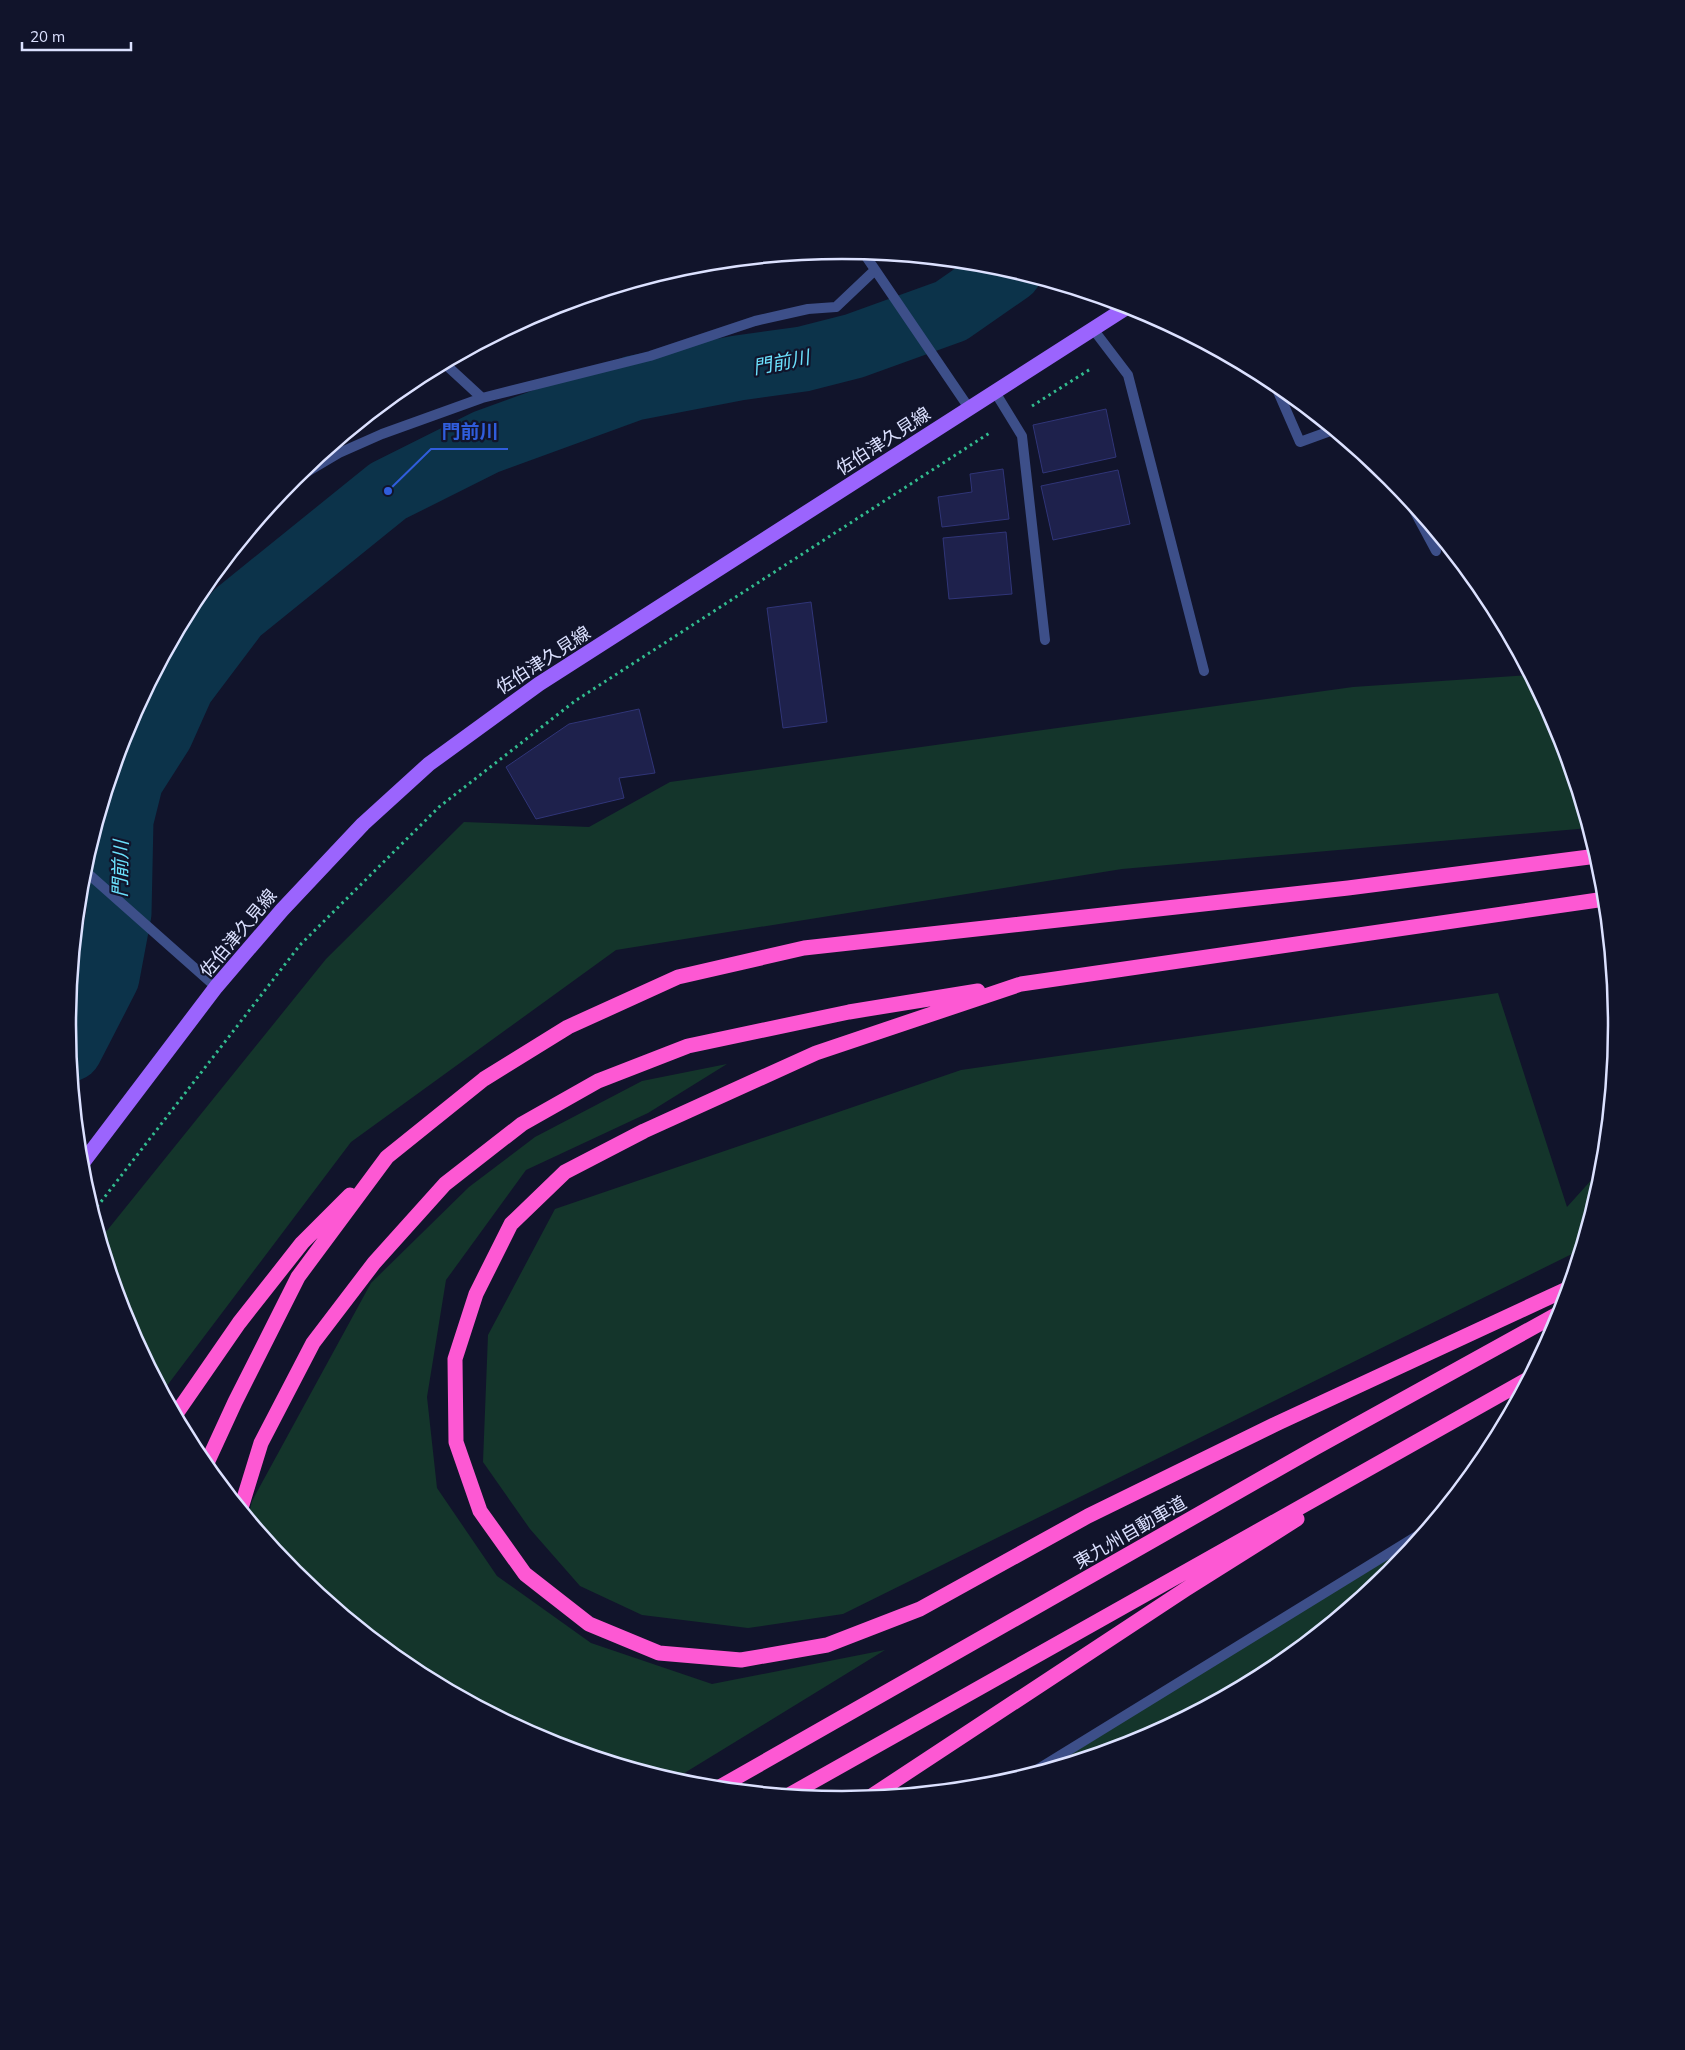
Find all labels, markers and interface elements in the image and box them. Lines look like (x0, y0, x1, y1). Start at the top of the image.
scale bar (22, 20, 131, 52)
text: 20 m (30, 27, 65, 46)
water label: 門前川 (751, 344, 813, 379)
street label: 佐伯津久見線 (831, 402, 935, 480)
callout: 門前川 (431, 415, 508, 449)
text: 門前川 (441, 419, 499, 443)
street label: 佐伯津久見線 (491, 621, 595, 699)
water label: 門前川 (108, 838, 133, 898)
street label: 佐伯津久見線 (194, 884, 282, 982)
street label: 東九州自動車道 (1070, 1491, 1190, 1573)

